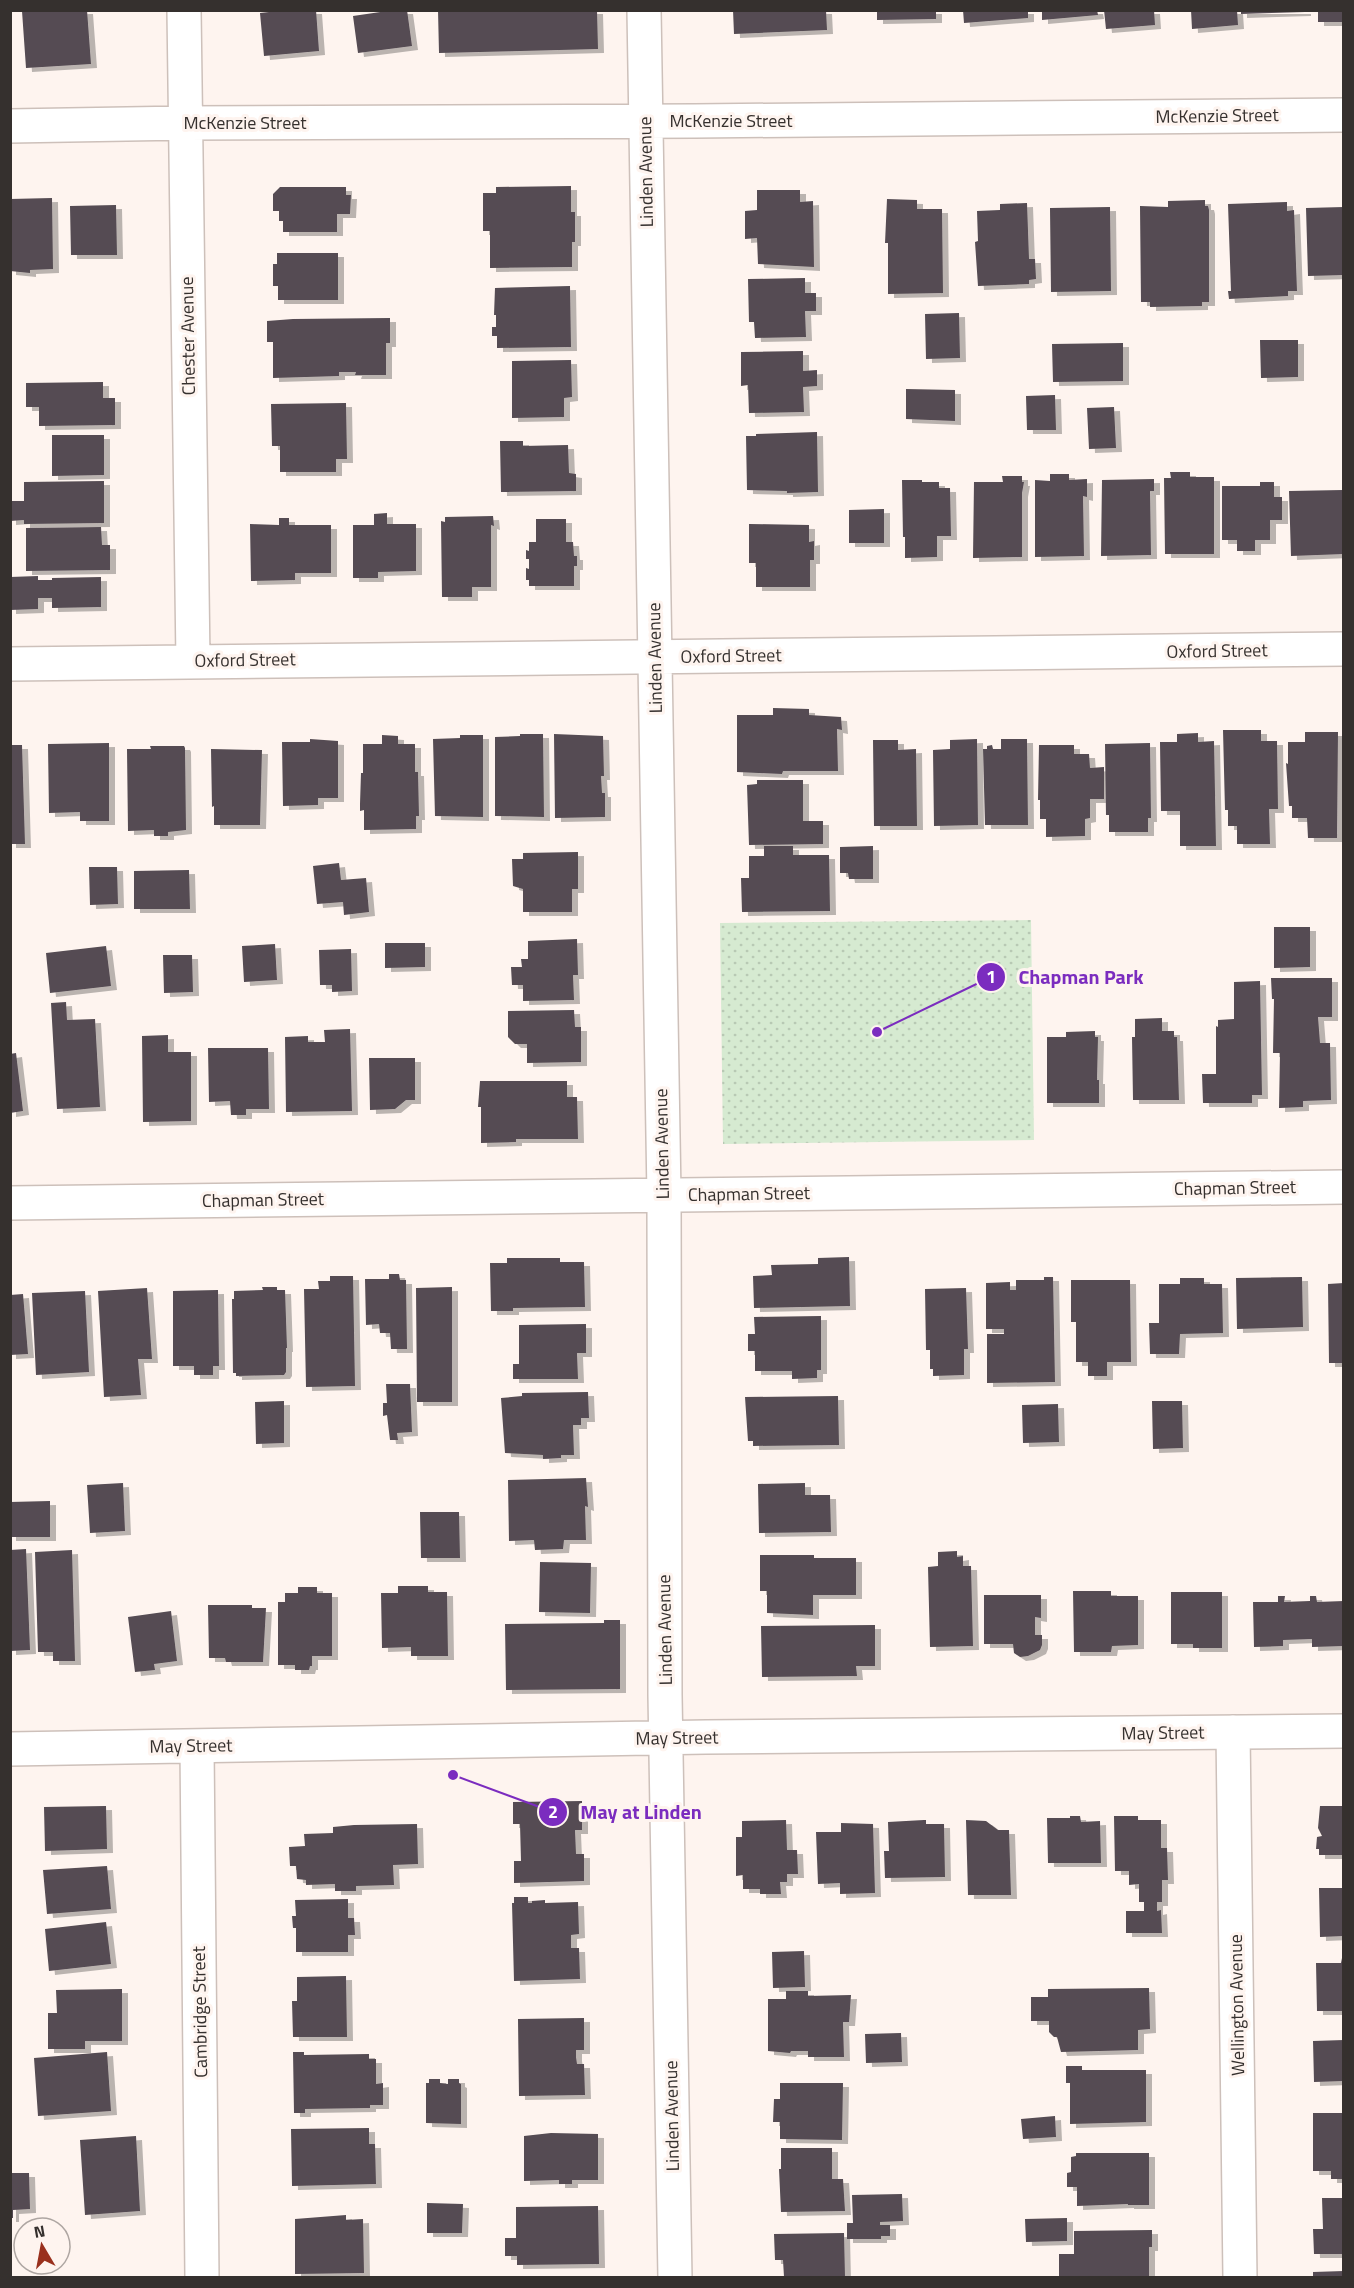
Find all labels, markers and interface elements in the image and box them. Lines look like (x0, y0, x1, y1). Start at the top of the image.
street label: McKenzie Street (1155, 101, 1279, 130)
street label: McKenzie Street (669, 107, 793, 134)
street label: McKenzie Street (183, 109, 307, 136)
street label: Linden Avenue (631, 116, 660, 228)
street label: Chester Avenue (173, 276, 202, 396)
street label: Linden Avenue (640, 602, 669, 714)
street label: Oxford Street (1166, 636, 1268, 665)
street label: Oxford Street (680, 641, 782, 670)
street label: Oxford Street (194, 645, 296, 674)
callout: Chapman Park (976, 958, 1155, 996)
text: Chapman Park (1018, 961, 1144, 992)
text: 1 (986, 963, 996, 990)
street label: Linden Avenue (647, 1088, 676, 1200)
street label: Chapman Street (1174, 1173, 1297, 1202)
street label: Chapman Street (688, 1179, 811, 1208)
street label: Chapman Street (202, 1185, 325, 1214)
street label: Linden Avenue (650, 1574, 679, 1686)
street label: May Street (1121, 1718, 1205, 1747)
street label: May Street (635, 1723, 719, 1752)
street label: May Street (149, 1731, 233, 1760)
callout: May at Linden (538, 1793, 713, 1831)
text: May at Linden (580, 1796, 702, 1827)
text: 2 (548, 1798, 558, 1825)
street label: Wellington Avenue (1222, 1934, 1251, 2076)
street label: Cambridge Street (185, 1945, 214, 2078)
street label: Linden Avenue (657, 2060, 686, 2172)
north arrow (12, 2216, 72, 2276)
text: N (32, 2218, 47, 2244)

